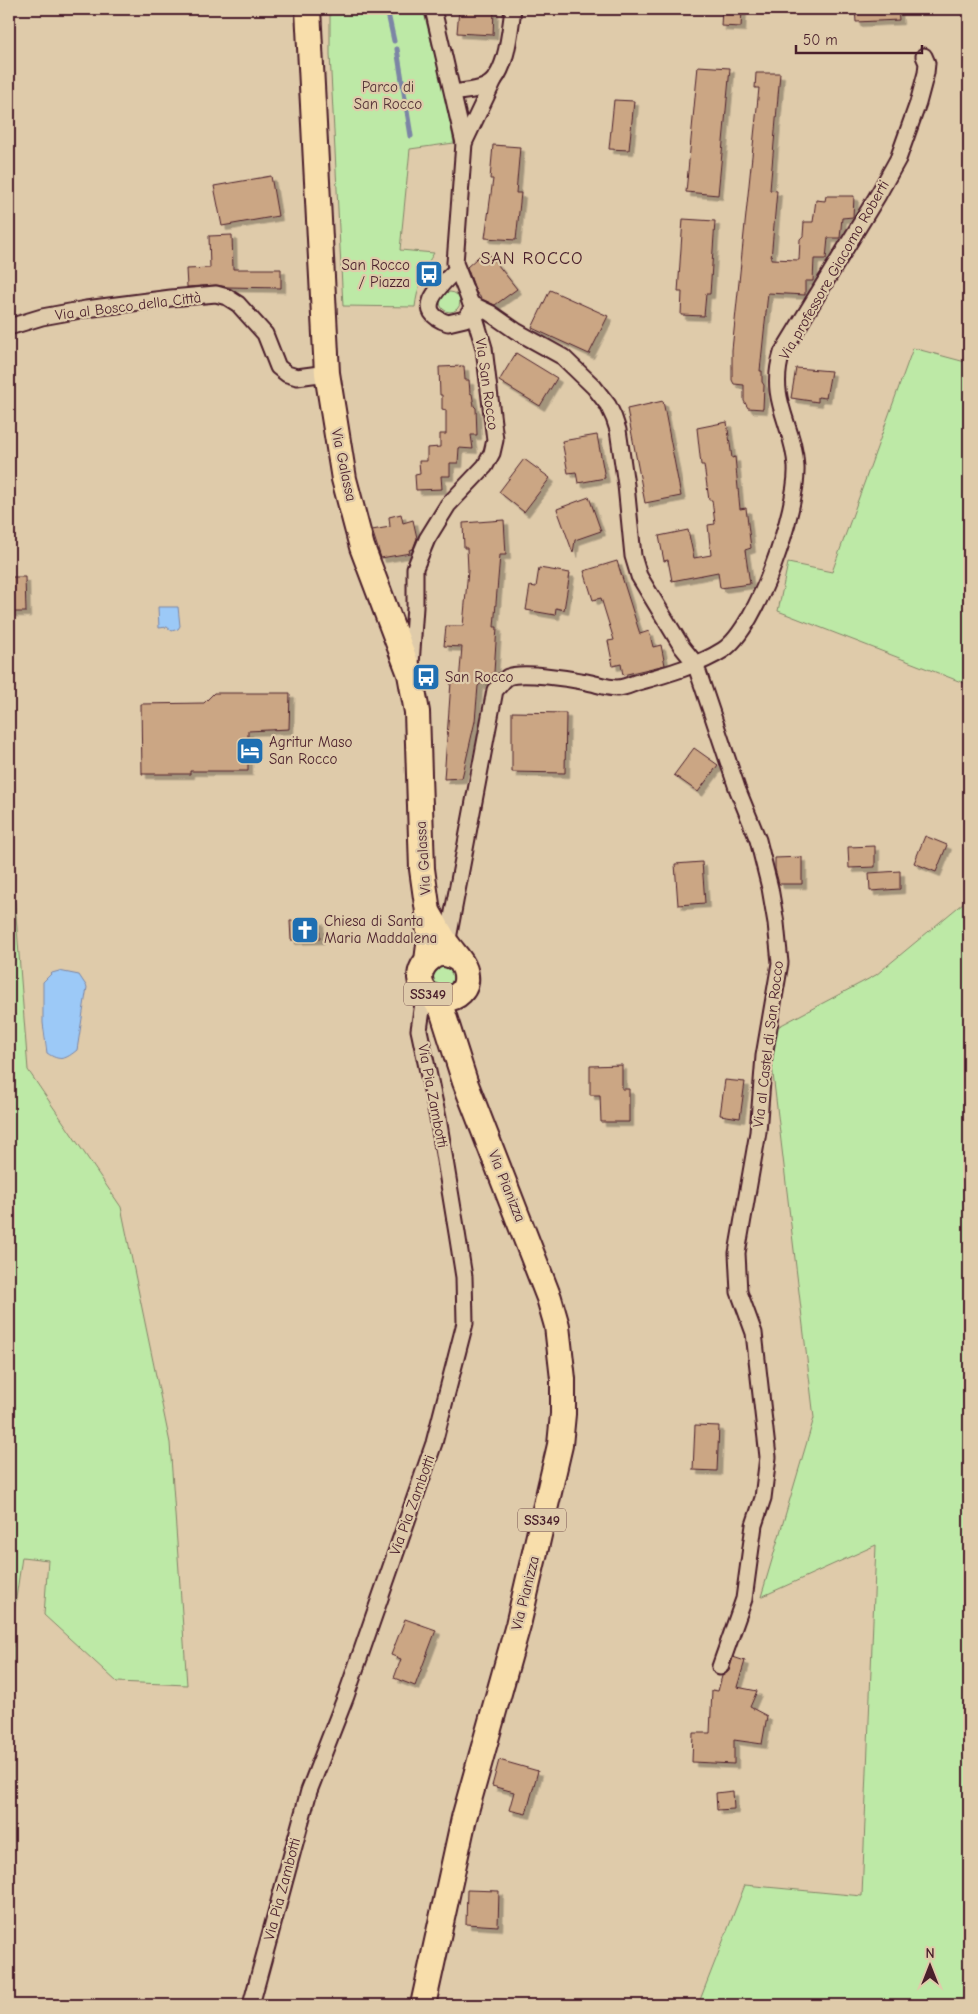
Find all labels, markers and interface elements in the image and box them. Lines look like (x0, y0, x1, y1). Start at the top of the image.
scale bar (796, 22, 922, 54)
text: 50 m (803, 31, 838, 49)
park label: Parco di San Rocco (354, 78, 422, 113)
street label: Via professore Giacomo Roberti (775, 177, 893, 363)
district label: SAN ROCCO (480, 248, 584, 269)
place label: San Rocco / Piazza (342, 256, 410, 291)
bus stop icon: San Rocco / Piazza (414, 259, 444, 289)
street label: Via al Bosco della Città (54, 288, 202, 324)
street label: Via San Rocco (472, 337, 502, 431)
street label: Via Galassa (328, 427, 360, 503)
bus stop icon: San Rocco (411, 662, 441, 692)
place label: San Rocco (445, 668, 513, 686)
place label: Agritur Maso San Rocco (269, 733, 352, 768)
hotel icon: Agritur Maso San Rocco (235, 736, 265, 766)
street label: Via Galassa (411, 821, 435, 895)
place label: Chiesa di Santa Maria Maddalena (324, 912, 437, 947)
church icon: Chiesa di Santa Maria Maddalena (290, 915, 320, 945)
street label: Via al Castel di San Rocco (749, 960, 787, 1128)
road number: SS349 (404, 982, 452, 1006)
street label: Via Pia Zambotti (414, 1043, 452, 1149)
street label: Via Pianizza (484, 1147, 530, 1225)
street label: Via Pia Zambotti (386, 1452, 438, 1558)
road number: SS349 (518, 1508, 566, 1532)
street label: Via Pianizza (507, 1554, 543, 1632)
street label: Via Pia Zambotti (260, 1836, 304, 1942)
north arrow (906, 1942, 956, 1992)
text: N (925, 1945, 935, 1962)

